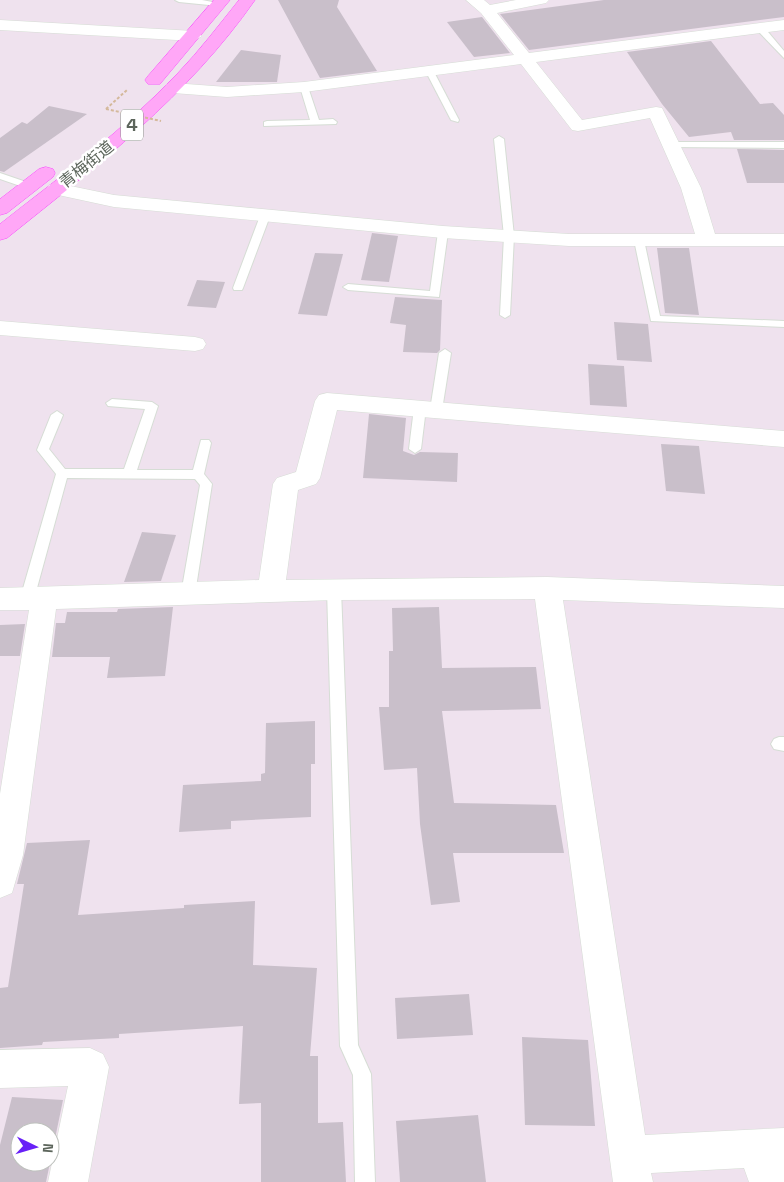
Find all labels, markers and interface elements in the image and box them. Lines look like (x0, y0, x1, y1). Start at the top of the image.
road number: 4 (121, 110, 143, 140)
street label: 青梅街道 (55, 136, 118, 193)
north arrow (10, 1122, 60, 1172)
text: N (39, 1143, 57, 1154)

